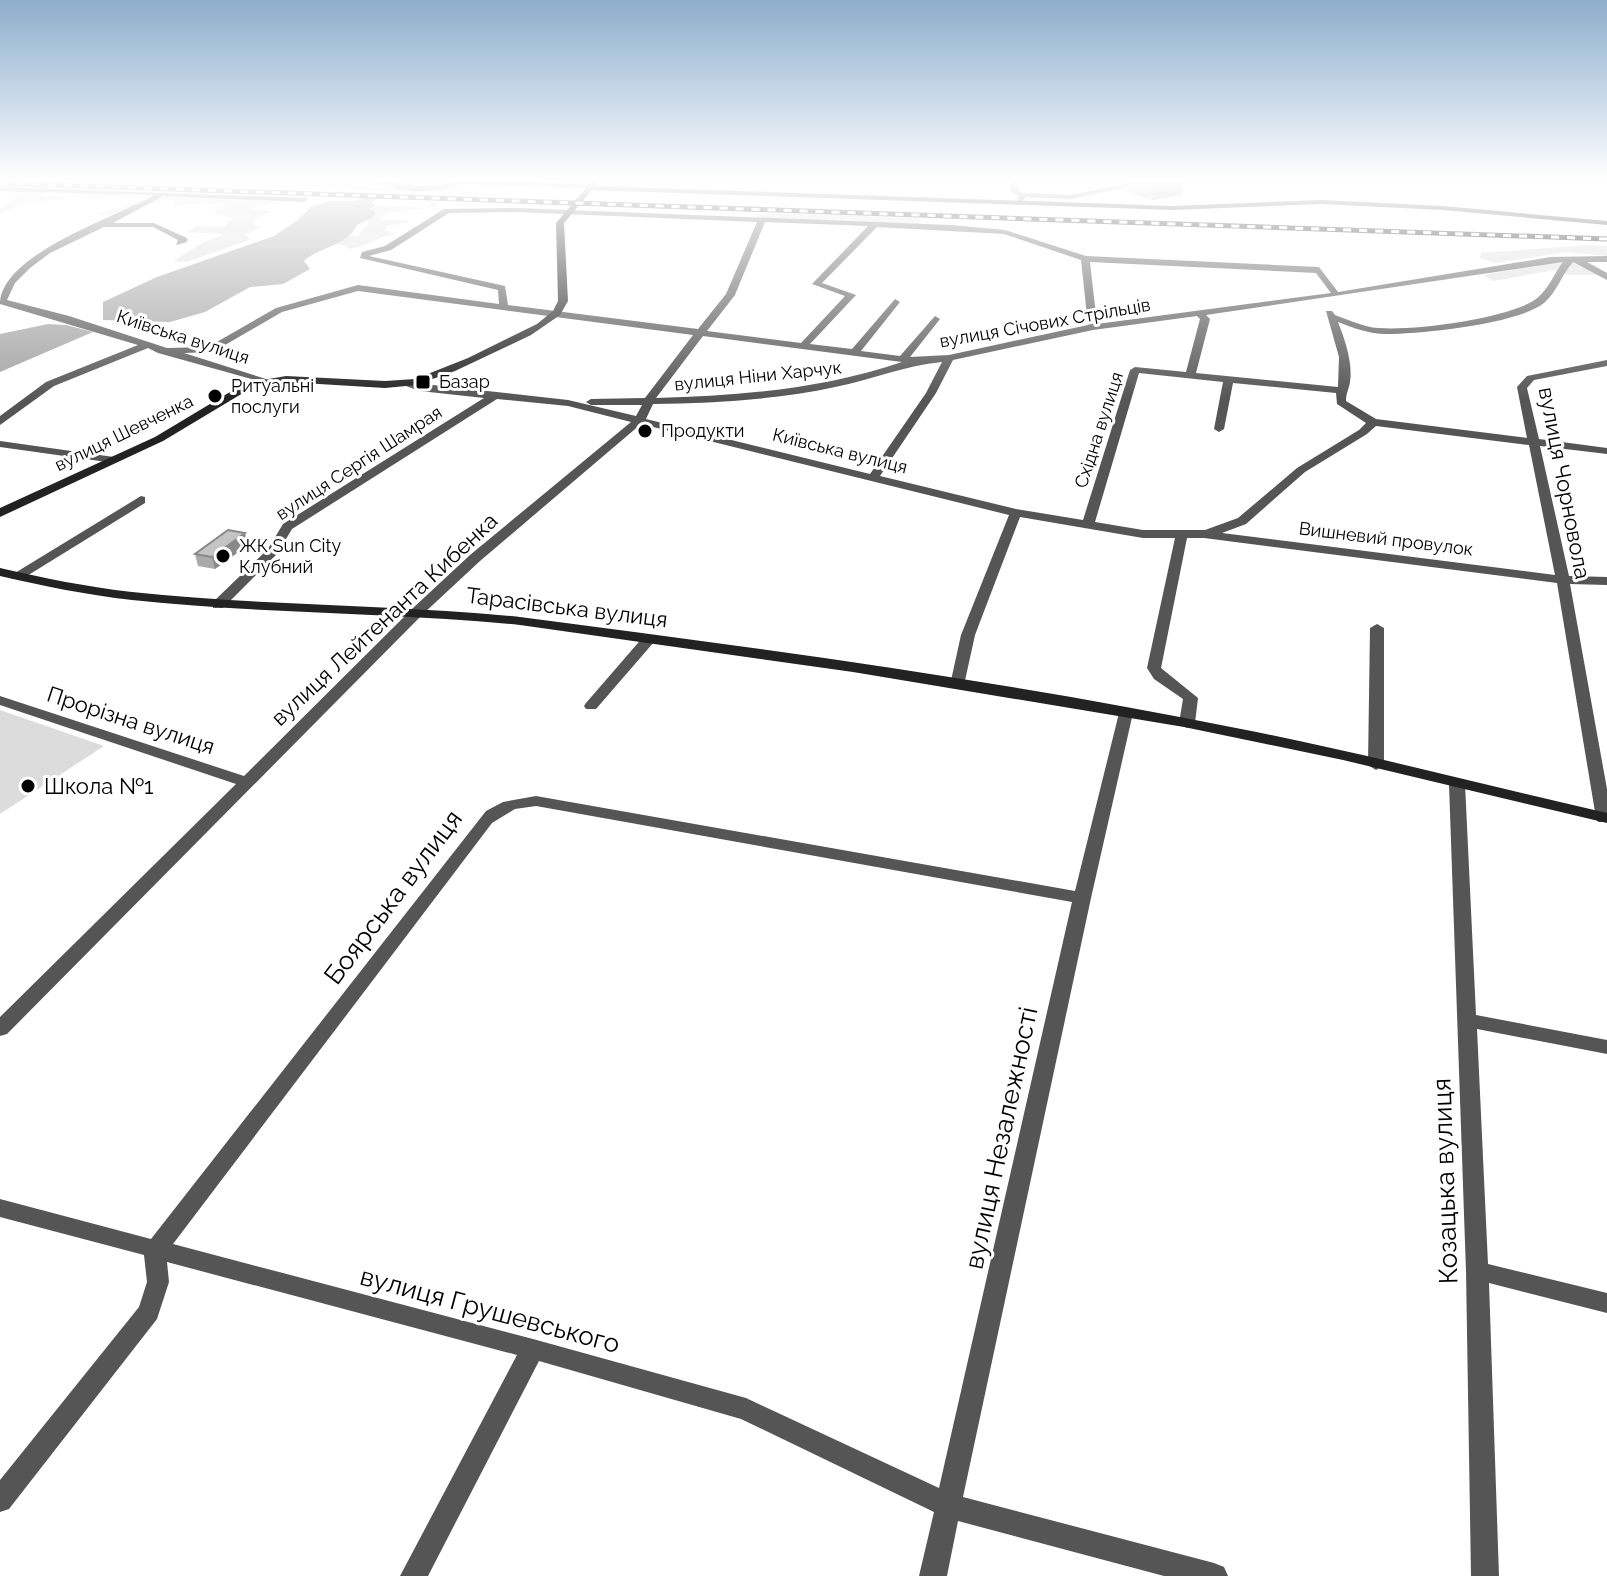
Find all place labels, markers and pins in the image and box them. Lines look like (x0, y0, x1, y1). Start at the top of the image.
place label: Базар (439, 371, 490, 392)
marker: Базар (414, 373, 432, 391)
place label: Ритуальні послуги (231, 375, 314, 417)
marker: Ритуальні послуги (206, 387, 224, 405)
place label: Продукти (661, 420, 745, 441)
marker: Продукти (636, 422, 654, 440)
place label: ЖК Sun City Клубний (239, 535, 342, 577)
marker: ЖК Sun City Клубний (214, 547, 232, 565)
place label: Школа №1 (44, 773, 153, 799)
marker: Школа №1 (19, 777, 37, 795)

